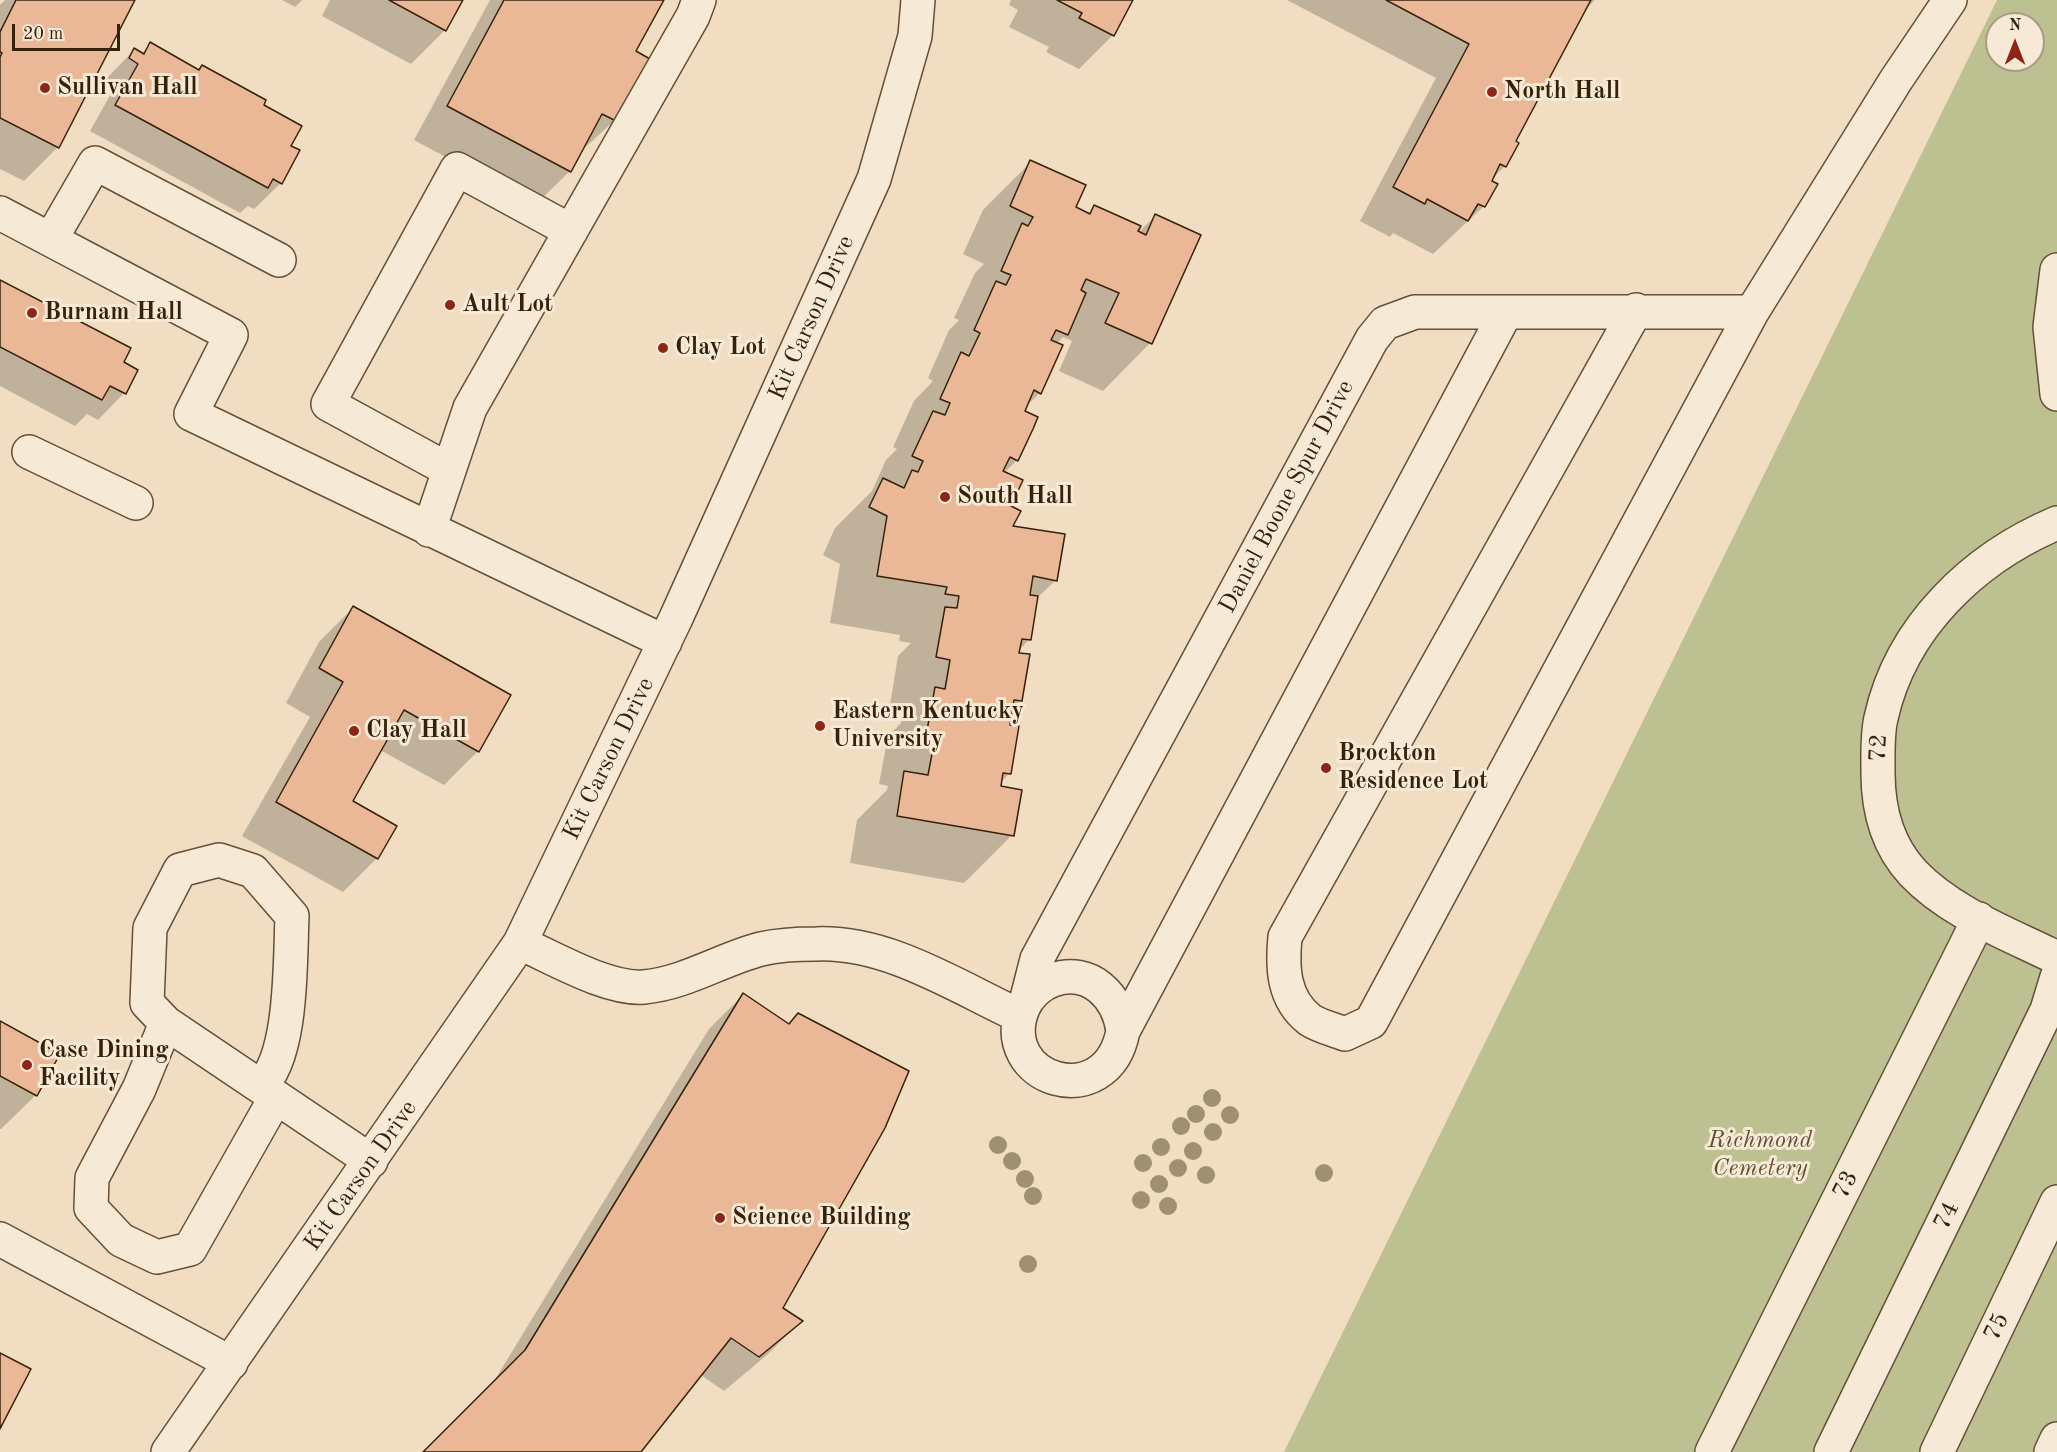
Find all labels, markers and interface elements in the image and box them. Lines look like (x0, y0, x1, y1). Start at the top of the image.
scale bar (15, 12, 123, 50)
north arrow (1985, 12, 2045, 72)
text: N (2009, 18, 2021, 34)
text: 20 m (23, 25, 63, 43)
place label: Sullivan Hall (57, 74, 198, 102)
place label: North Hall (1504, 78, 1620, 106)
marker: Sullivan Hall (38, 81, 52, 95)
marker: North Hall (1485, 85, 1499, 99)
street label: Kit Carson Drive (763, 231, 861, 405)
place label: Ault Lot (462, 291, 553, 319)
marker: Ault Lot (443, 298, 457, 312)
place label: Burnam Hall (44, 299, 183, 327)
marker: Burnam Hall (25, 306, 39, 320)
place label: Clay Lot (675, 334, 766, 362)
marker: Clay Lot (656, 341, 670, 355)
street label: Daniel Boone Spur Drive (1213, 376, 1361, 618)
place label: South Hall (957, 483, 1073, 511)
marker: South Hall (938, 490, 952, 504)
street label: Kit Carson Drive (557, 673, 661, 845)
place label: Eastern Kentucky University (832, 698, 1024, 754)
place label: Clay Hall (366, 717, 467, 745)
marker: Eastern Kentucky University (813, 719, 827, 733)
marker: Clay Hall (347, 724, 361, 738)
street label: 72 (1864, 733, 1894, 763)
place label: Brockton Residence Lot (1338, 740, 1488, 796)
marker: Brockton Residence Lot (1319, 761, 1333, 775)
place label: Case Dining Facility (39, 1037, 168, 1093)
marker: Case Dining Facility (20, 1058, 34, 1072)
street label: Kit Carson Drive (298, 1095, 424, 1257)
park label: Richmond Cemetery (1708, 1127, 1812, 1183)
street label: 73 (1827, 1166, 1865, 1204)
street label: 74 (1928, 1197, 1966, 1235)
place label: Science Building (732, 1204, 911, 1232)
marker: Science Building (713, 1211, 727, 1225)
street label: 75 (1978, 1308, 2016, 1346)

